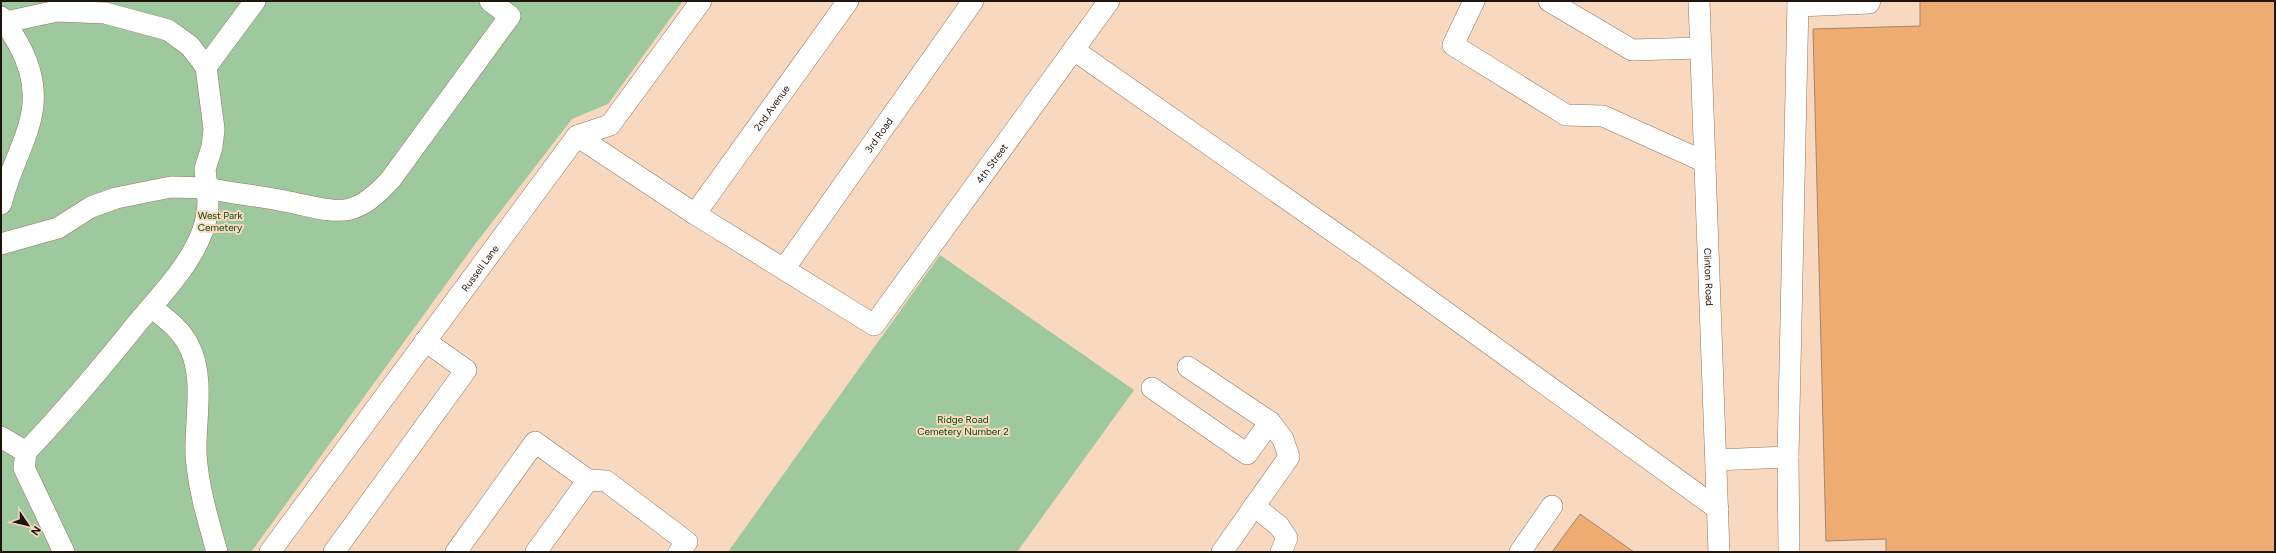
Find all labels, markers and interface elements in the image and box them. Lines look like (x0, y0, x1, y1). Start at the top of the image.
street label: 2nd Avenue (751, 82, 793, 133)
street label: 3rd Road (862, 115, 896, 155)
street label: 4th Street (973, 141, 1010, 186)
park label: West Park Cemetery (198, 209, 243, 234)
street label: Russell Lane (458, 242, 501, 294)
street label: Clinton Road (1701, 248, 1717, 306)
park label: Ridge Road Cemetery Number 2 (917, 413, 1009, 438)
north arrow (8, 505, 48, 545)
text: N (28, 523, 44, 538)

